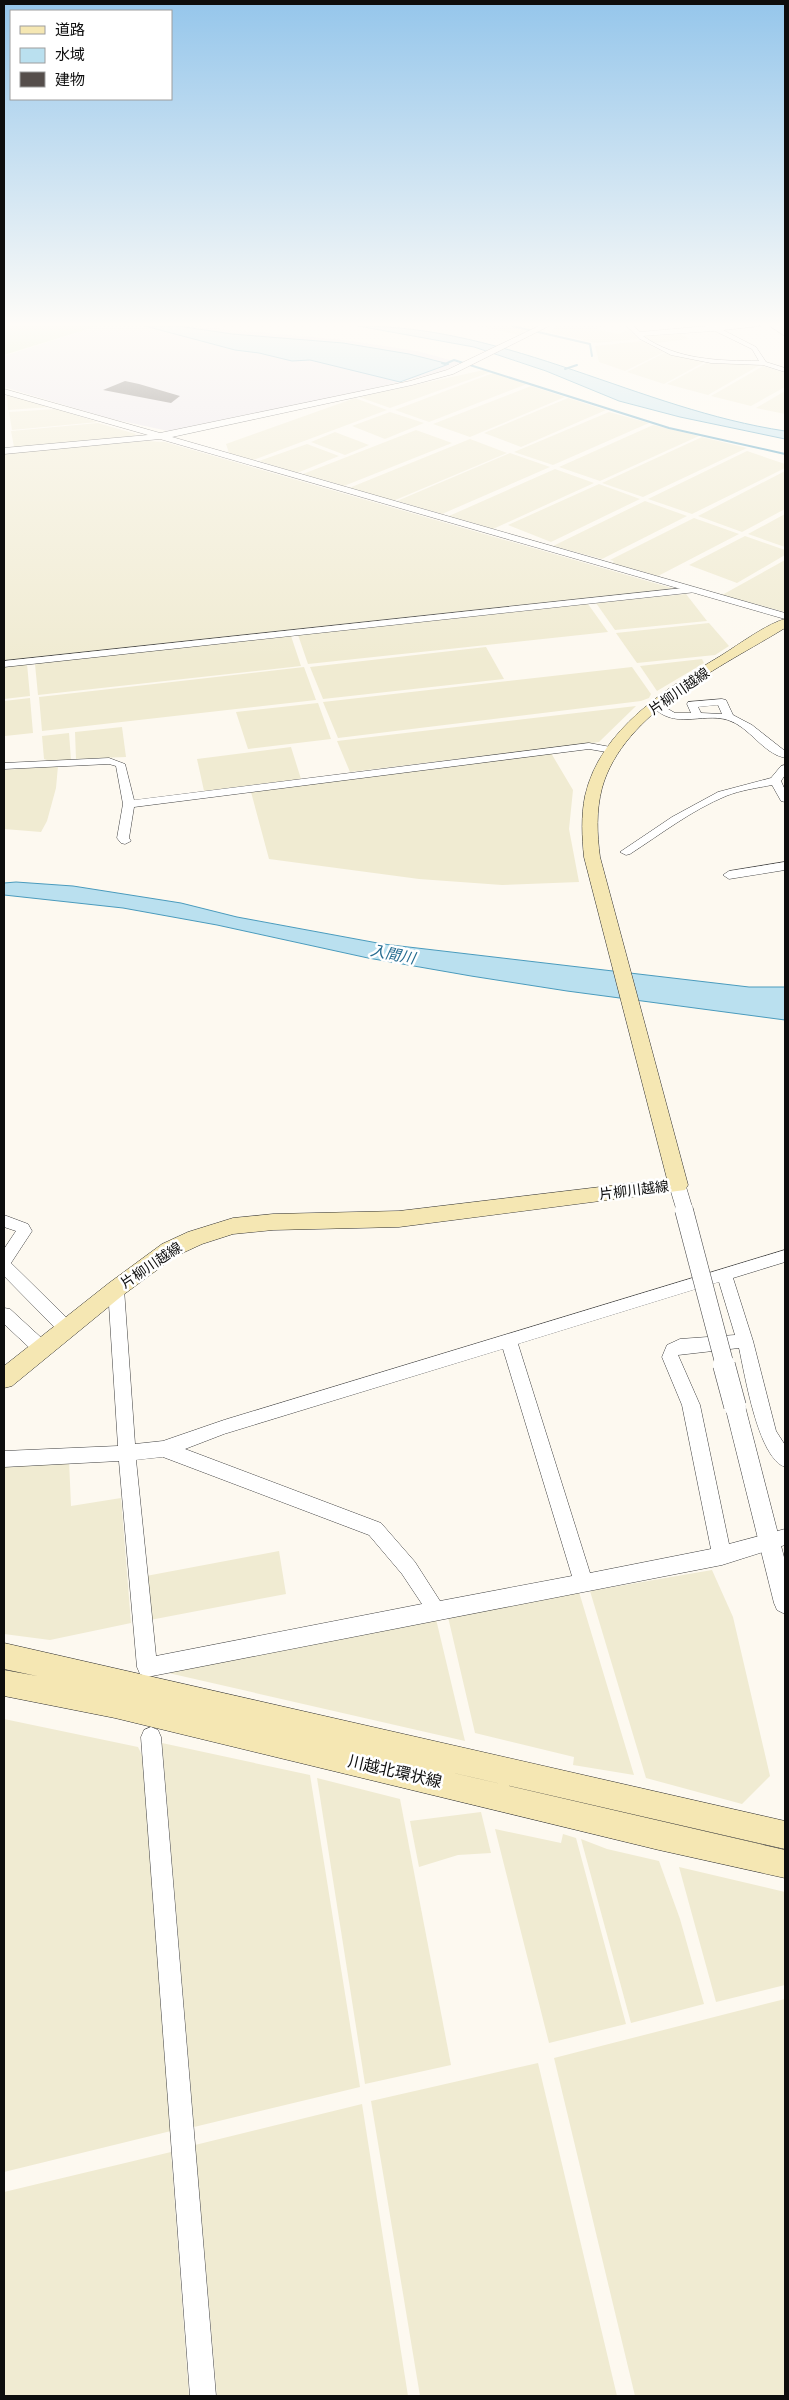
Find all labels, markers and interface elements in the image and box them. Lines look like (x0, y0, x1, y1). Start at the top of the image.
legend (10, 10, 172, 100)
text: 道路 (55, 19, 85, 40)
text: 水域 (55, 44, 85, 65)
text: 建物 (55, 69, 85, 90)
street label: 片柳川越線 (645, 663, 713, 719)
water label: 入間川 (369, 939, 419, 969)
street label: 片柳川越線 (598, 1176, 670, 1204)
street label: 片柳川越線 (116, 1237, 186, 1293)
street label: 川越北環状線 (346, 1749, 444, 1793)

